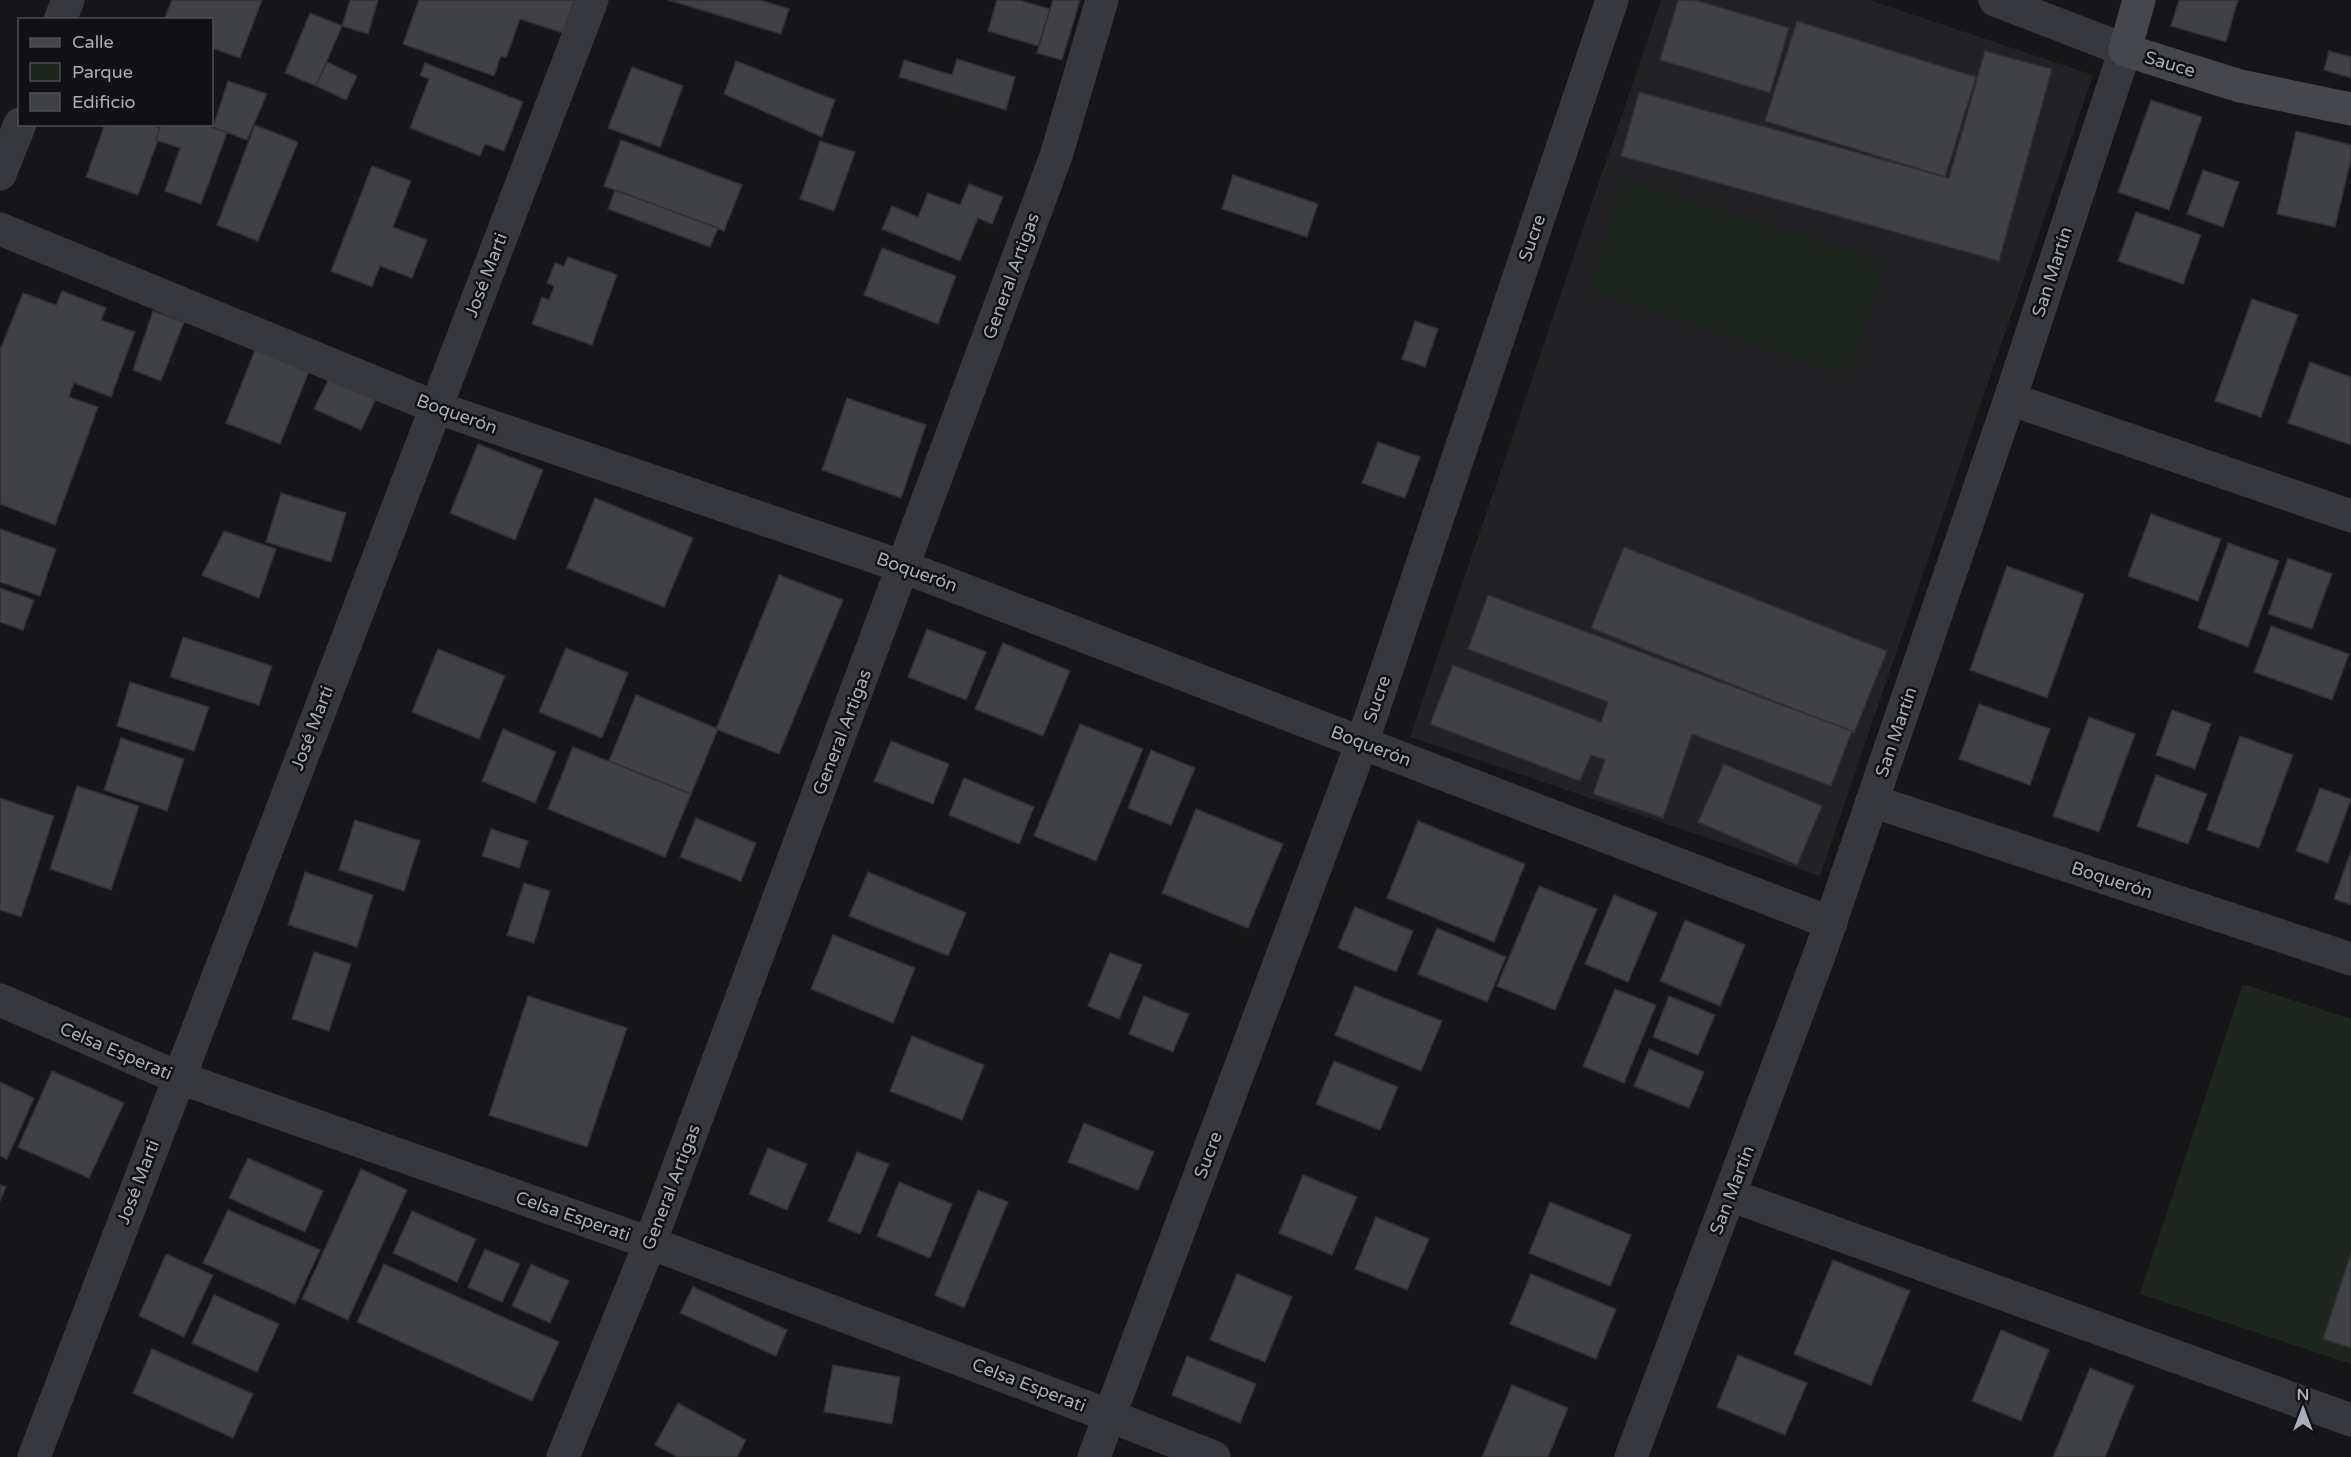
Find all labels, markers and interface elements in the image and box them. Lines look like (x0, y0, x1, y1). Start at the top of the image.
legend (18, 18, 213, 126)
text: Calle (72, 31, 114, 53)
street label: Sauce (2142, 46, 2198, 82)
text: Parque (72, 61, 133, 83)
text: Edificio (72, 91, 136, 113)
street label: General Artigas (978, 210, 1044, 342)
street label: Sucre (1514, 212, 1550, 264)
street label: San Martín (2027, 224, 2077, 320)
street label: José Marti (460, 230, 512, 320)
street label: Boquerón (414, 389, 500, 439)
street label: Boquerón (874, 547, 960, 597)
street label: General Artigas (808, 666, 876, 798)
street label: Sucre (1359, 673, 1395, 725)
street label: José Marti (286, 683, 338, 773)
street label: San Martín (1870, 684, 1922, 780)
street label: Boquerón (1328, 721, 1414, 771)
street label: Boquerón (2068, 857, 2156, 903)
street label: Celsa Esperati (56, 1017, 176, 1085)
street label: General Artigas (637, 1121, 705, 1253)
street label: Sucre (1189, 1129, 1227, 1181)
street label: José Marti (112, 1137, 164, 1227)
street label: San Martín (1705, 1142, 1759, 1238)
street label: Celsa Esperati (513, 1186, 633, 1246)
street label: Celsa Esperati (969, 1353, 1089, 1417)
north arrow (2273, 1379, 2333, 1439)
text: N (2297, 1385, 2309, 1405)

